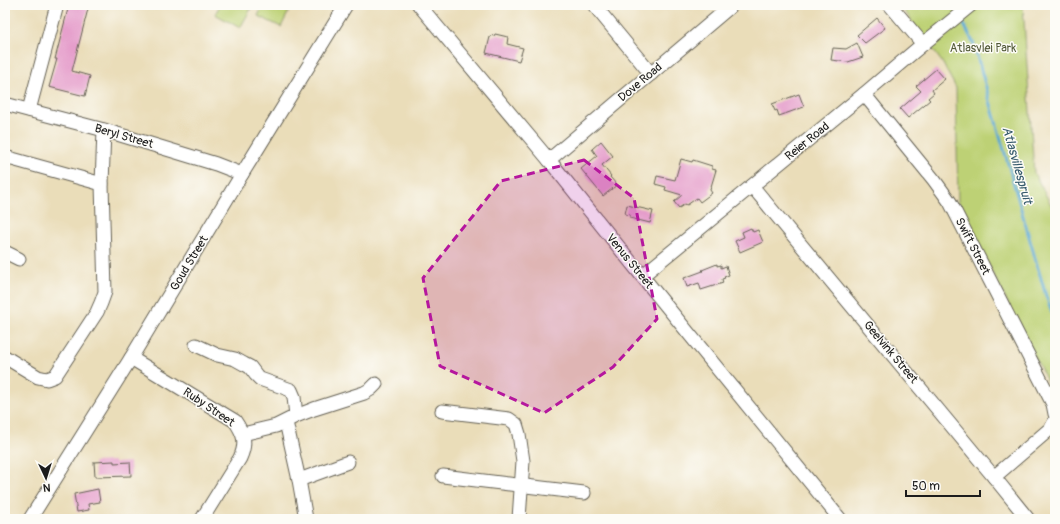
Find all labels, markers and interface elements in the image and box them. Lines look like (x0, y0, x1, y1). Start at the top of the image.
park label: Atlasvlei Park (950, 41, 1016, 56)
street label: Dove Road (615, 60, 665, 105)
street label: Reier Road (782, 119, 833, 164)
street label: Beryl Street (93, 121, 155, 152)
water label: Atlasvillespruit (998, 125, 1036, 208)
street label: Swift Street (952, 215, 993, 277)
street label: Venus Street (603, 231, 656, 292)
street label: Goud Street (167, 233, 212, 293)
street label: Geelvink Street (860, 318, 921, 387)
street label: Ruby Street (180, 385, 238, 430)
north arrow (26, 458, 66, 498)
scale bar (906, 472, 980, 498)
text: 50 m (912, 479, 940, 494)
text: N (42, 481, 51, 494)

